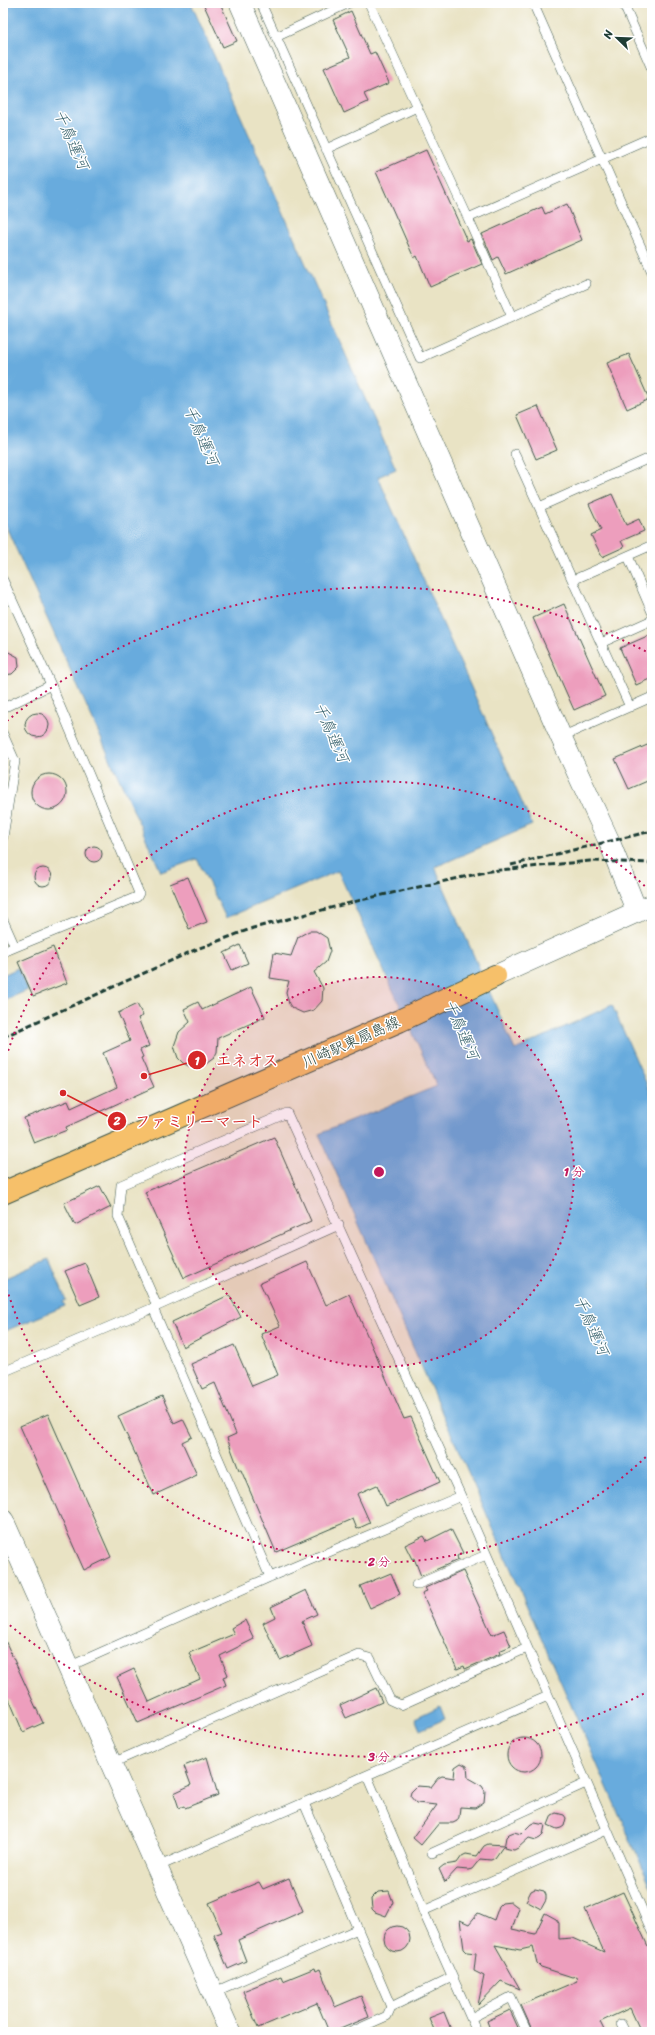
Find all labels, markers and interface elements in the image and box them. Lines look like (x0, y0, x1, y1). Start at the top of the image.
north arrow (597, 18, 637, 58)
text: N (598, 27, 619, 42)
water label: 千鳥運河 (45, 104, 99, 176)
water label: 千鳥運河 (175, 400, 229, 472)
water label: 千鳥運河 (305, 697, 359, 769)
water label: 千鳥運河 (435, 994, 489, 1066)
street label: 川崎駅東扇島線 (298, 1009, 404, 1075)
callout: エネオス (187, 1046, 287, 1074)
text: エネオス (215, 1046, 279, 1075)
text: 1 (194, 1050, 200, 1072)
callout: ファミリーマート (107, 1107, 271, 1135)
text: ファミリーマート (135, 1107, 263, 1136)
text: 2 (113, 1110, 121, 1132)
text: 1 分 (564, 1161, 584, 1183)
centre of rings (372, 1165, 386, 1179)
water label: 千鳥運河 (565, 1290, 619, 1362)
text: 2 分 (367, 1551, 390, 1573)
text: 3 分 (367, 1746, 390, 1768)

